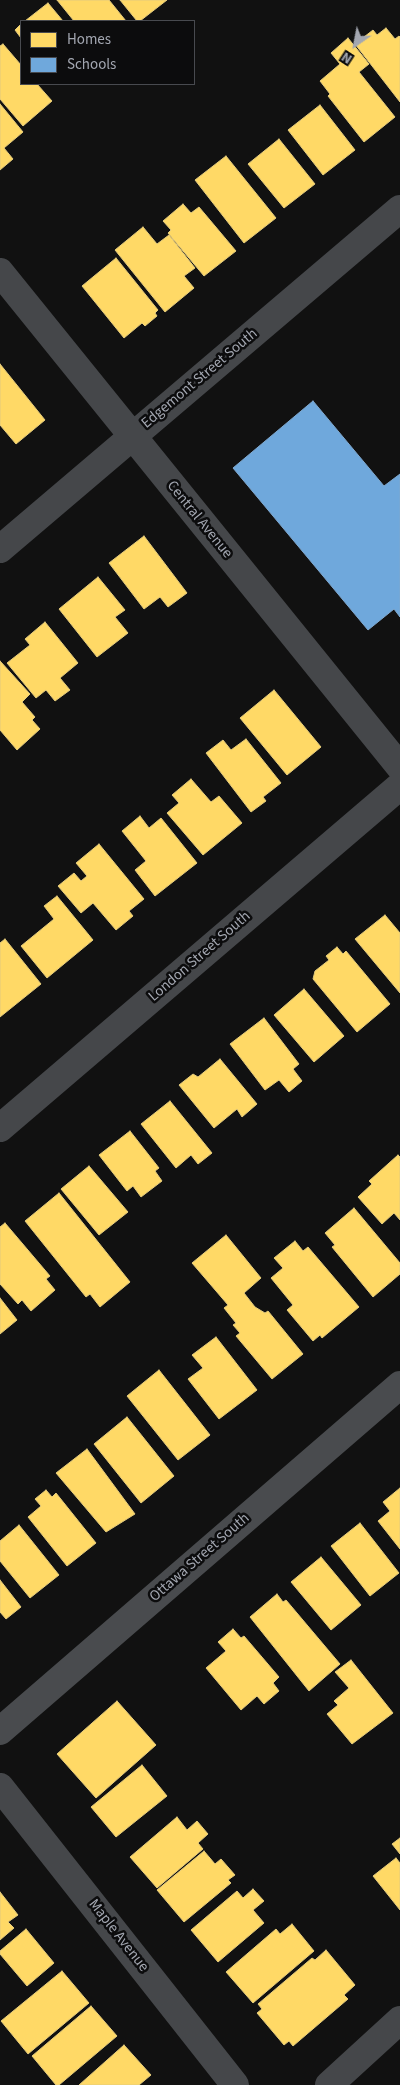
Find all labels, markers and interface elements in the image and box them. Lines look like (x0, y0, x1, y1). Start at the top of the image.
legend (20, 20, 195, 85)
north arrow (330, 20, 380, 70)
text: Homes (67, 29, 111, 50)
text: N (337, 47, 356, 69)
text: Schools (67, 54, 116, 75)
street label: Edgemont Street South (138, 325, 262, 433)
street label: Central Avenue (162, 478, 236, 562)
street label: London Street South (145, 908, 255, 1006)
street label: Ottawa Street South (146, 1510, 254, 1606)
street label: Maple Avenue (84, 1896, 152, 1976)

